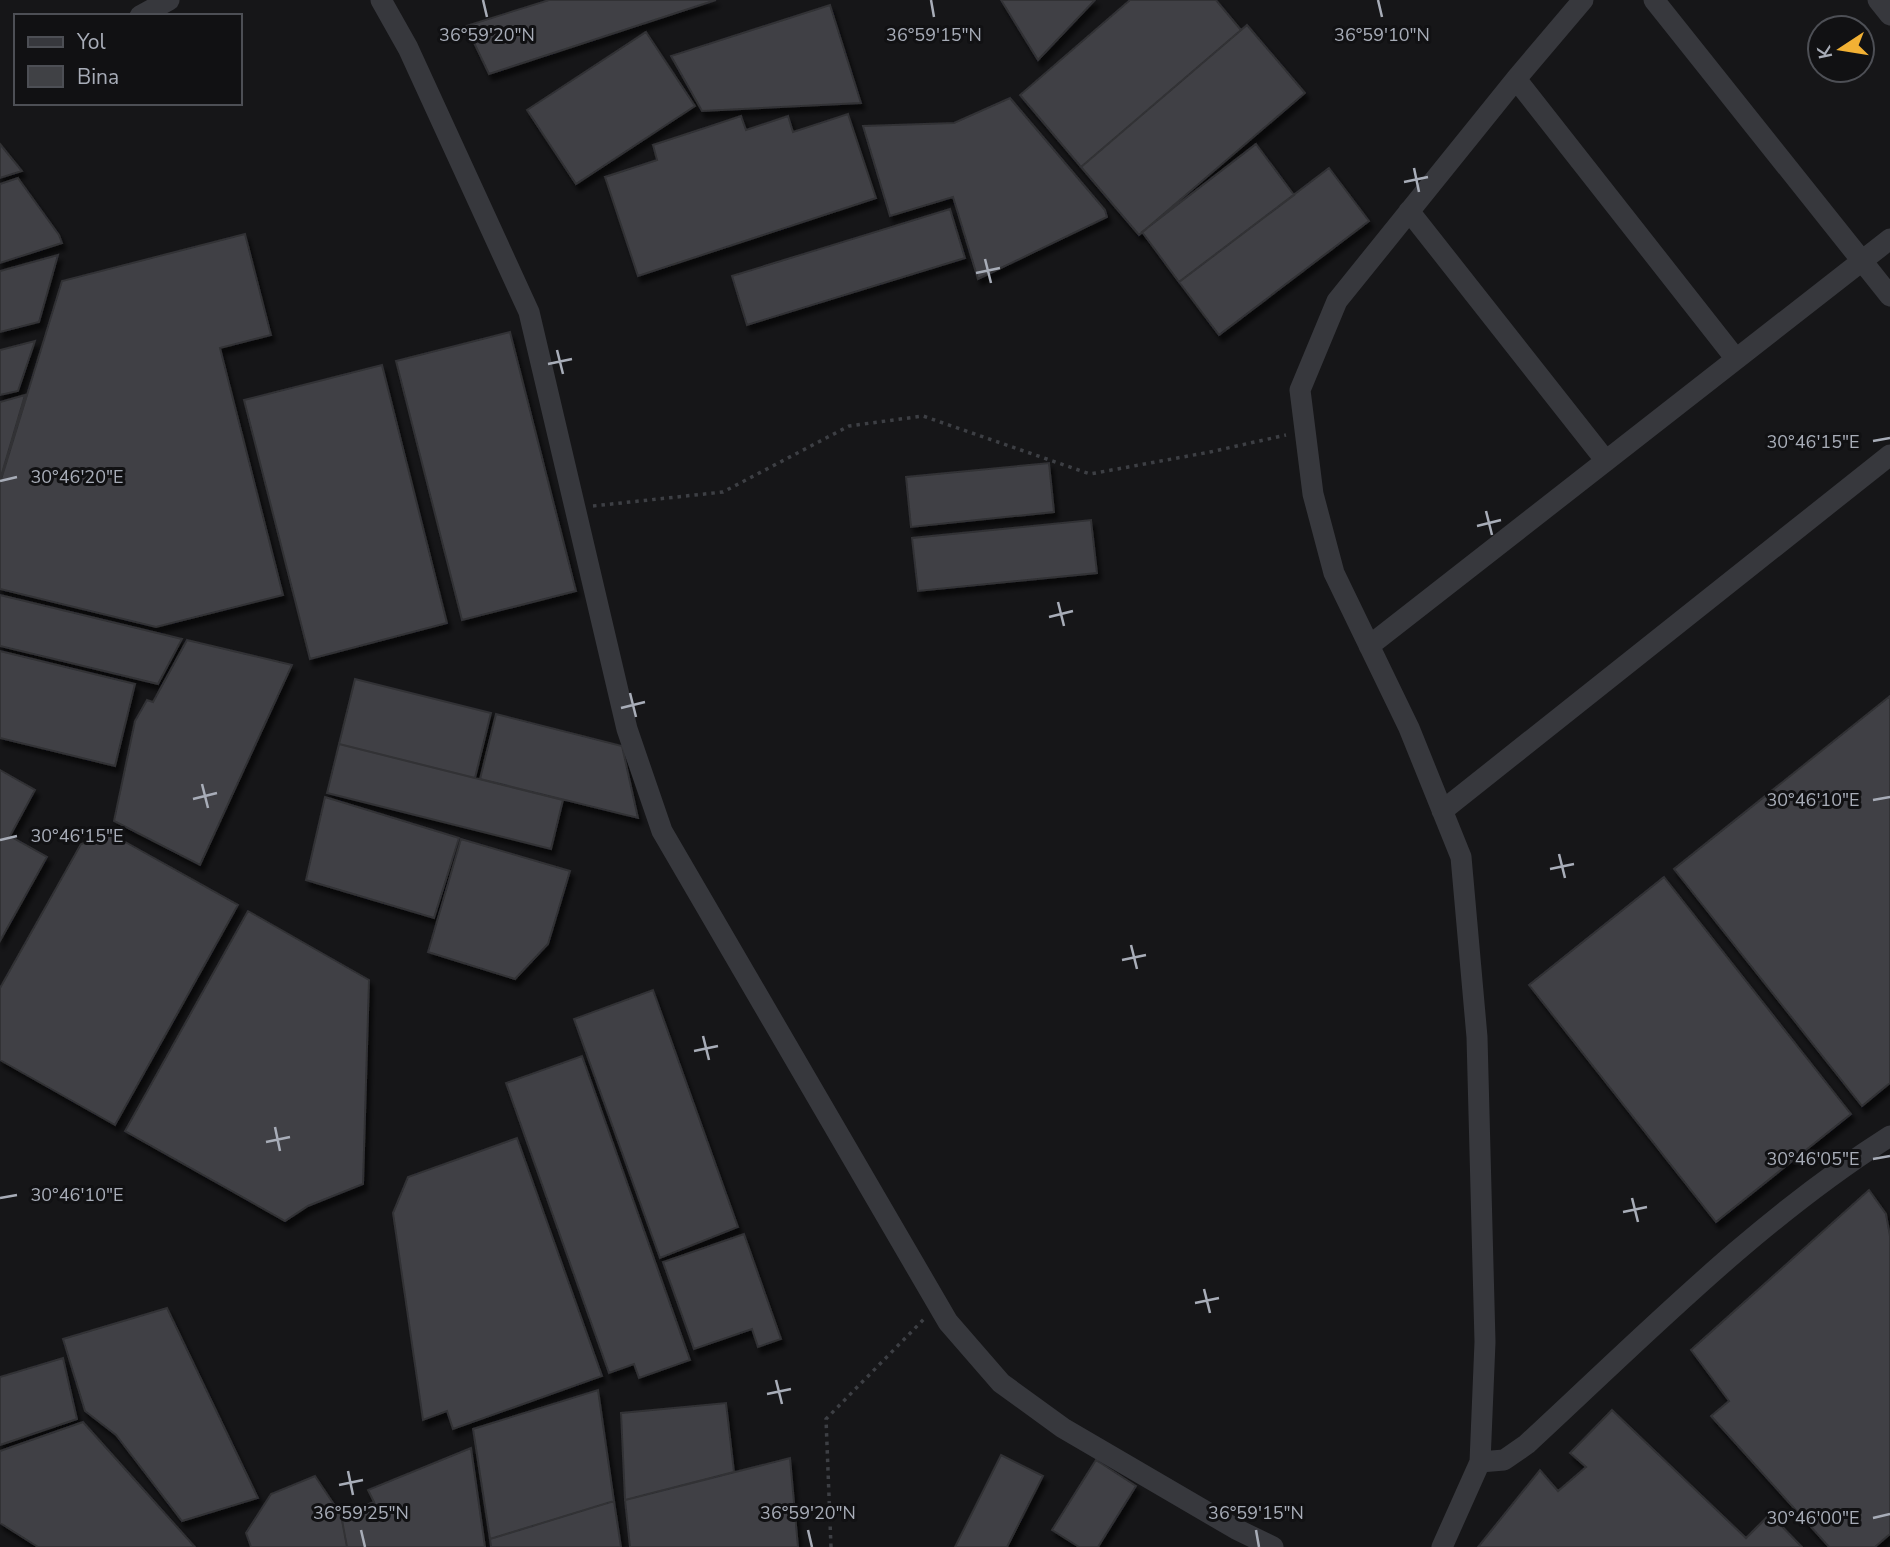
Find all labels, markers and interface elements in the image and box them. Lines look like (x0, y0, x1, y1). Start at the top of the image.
legend (14, 14, 242, 105)
north arrow (1806, 14, 1876, 84)
text: 36°59'20"N (439, 23, 535, 47)
text: 36°59'15"N (886, 23, 982, 47)
text: 36°59'10"N (1334, 23, 1430, 47)
text: Yol (76, 28, 107, 56)
text: K (1811, 42, 1839, 61)
text: Bina (77, 63, 119, 91)
text: 30°46'15"E (1767, 430, 1860, 454)
text: 30°46'20"E (31, 465, 124, 489)
text: 30°46'10"E (1767, 788, 1860, 812)
text: 30°46'15"E (31, 824, 124, 848)
text: 30°46'05"E (1767, 1147, 1860, 1171)
text: 30°46'10"E (31, 1183, 124, 1207)
text: 36°59'25"N (313, 1501, 409, 1525)
text: 36°59'20"N (760, 1501, 856, 1525)
text: 36°59'15"N (1208, 1501, 1304, 1525)
text: 30°46'00"E (1767, 1506, 1860, 1530)

